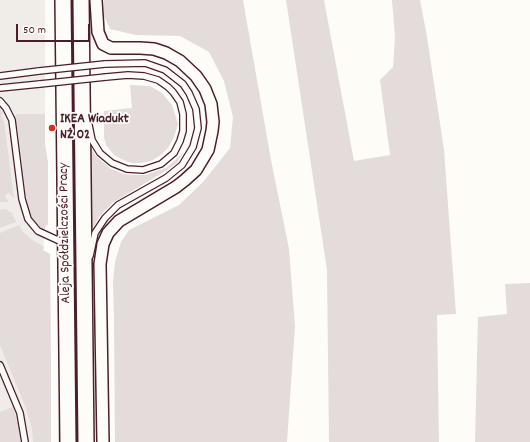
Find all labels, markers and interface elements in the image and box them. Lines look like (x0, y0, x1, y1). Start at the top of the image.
scale bar (18, 16, 92, 42)
text: 50 m (23, 22, 46, 39)
place label: IKEA Wiadukt NŻ 02 (60, 112, 129, 144)
marker: IKEA Wiadukt NŻ 02 (47, 123, 57, 133)
street label: Aleja Spółdzielczości Pracy (56, 162, 76, 304)

